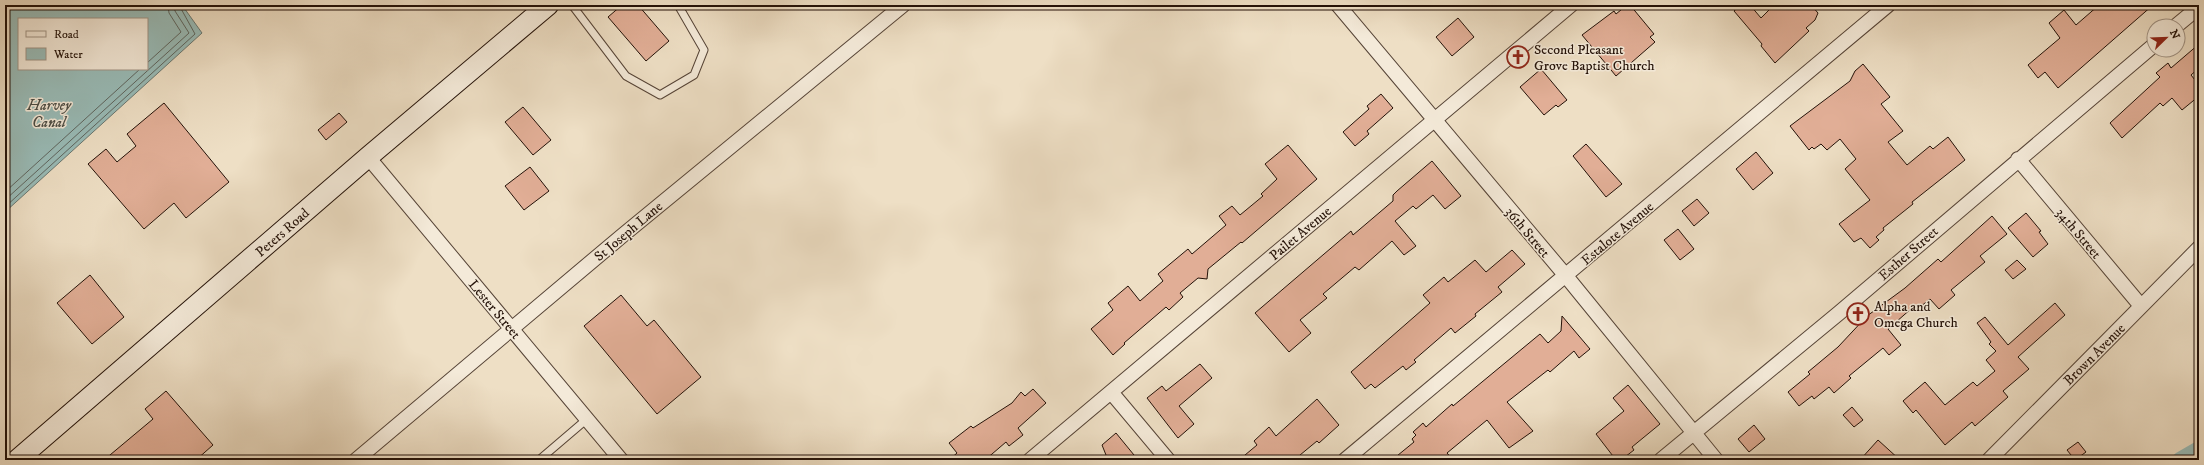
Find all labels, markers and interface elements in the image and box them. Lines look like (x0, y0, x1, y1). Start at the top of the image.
legend (18, 18, 148, 70)
north arrow (2146, 18, 2186, 58)
text: Road (54, 27, 79, 42)
text: N (2166, 28, 2182, 41)
place label: Second Pleasant Grove Baptist Church (1534, 41, 1655, 75)
church icon: Second Pleasant Grove Baptist Church (1505, 44, 1531, 70)
text: Water (53, 47, 83, 62)
water label: Harvey Canal (26, 96, 72, 132)
street label: St Joseph Lane (591, 198, 667, 266)
street label: Estalote Avenue (1578, 198, 1658, 269)
street label: Pailet Avenue (1266, 202, 1335, 265)
street label: Peters Road (252, 204, 313, 261)
street label: 36th Street (1501, 204, 1554, 262)
street label: 34th Street (2052, 204, 2105, 263)
street label: Esther Street (1875, 223, 1943, 285)
street label: Lester Street (464, 276, 525, 343)
place label: Alpha and Omega Church (1874, 298, 1958, 332)
church icon: Alpha and Omega Church (1845, 301, 1871, 327)
street label: Brown Avenue (2060, 320, 2130, 390)

